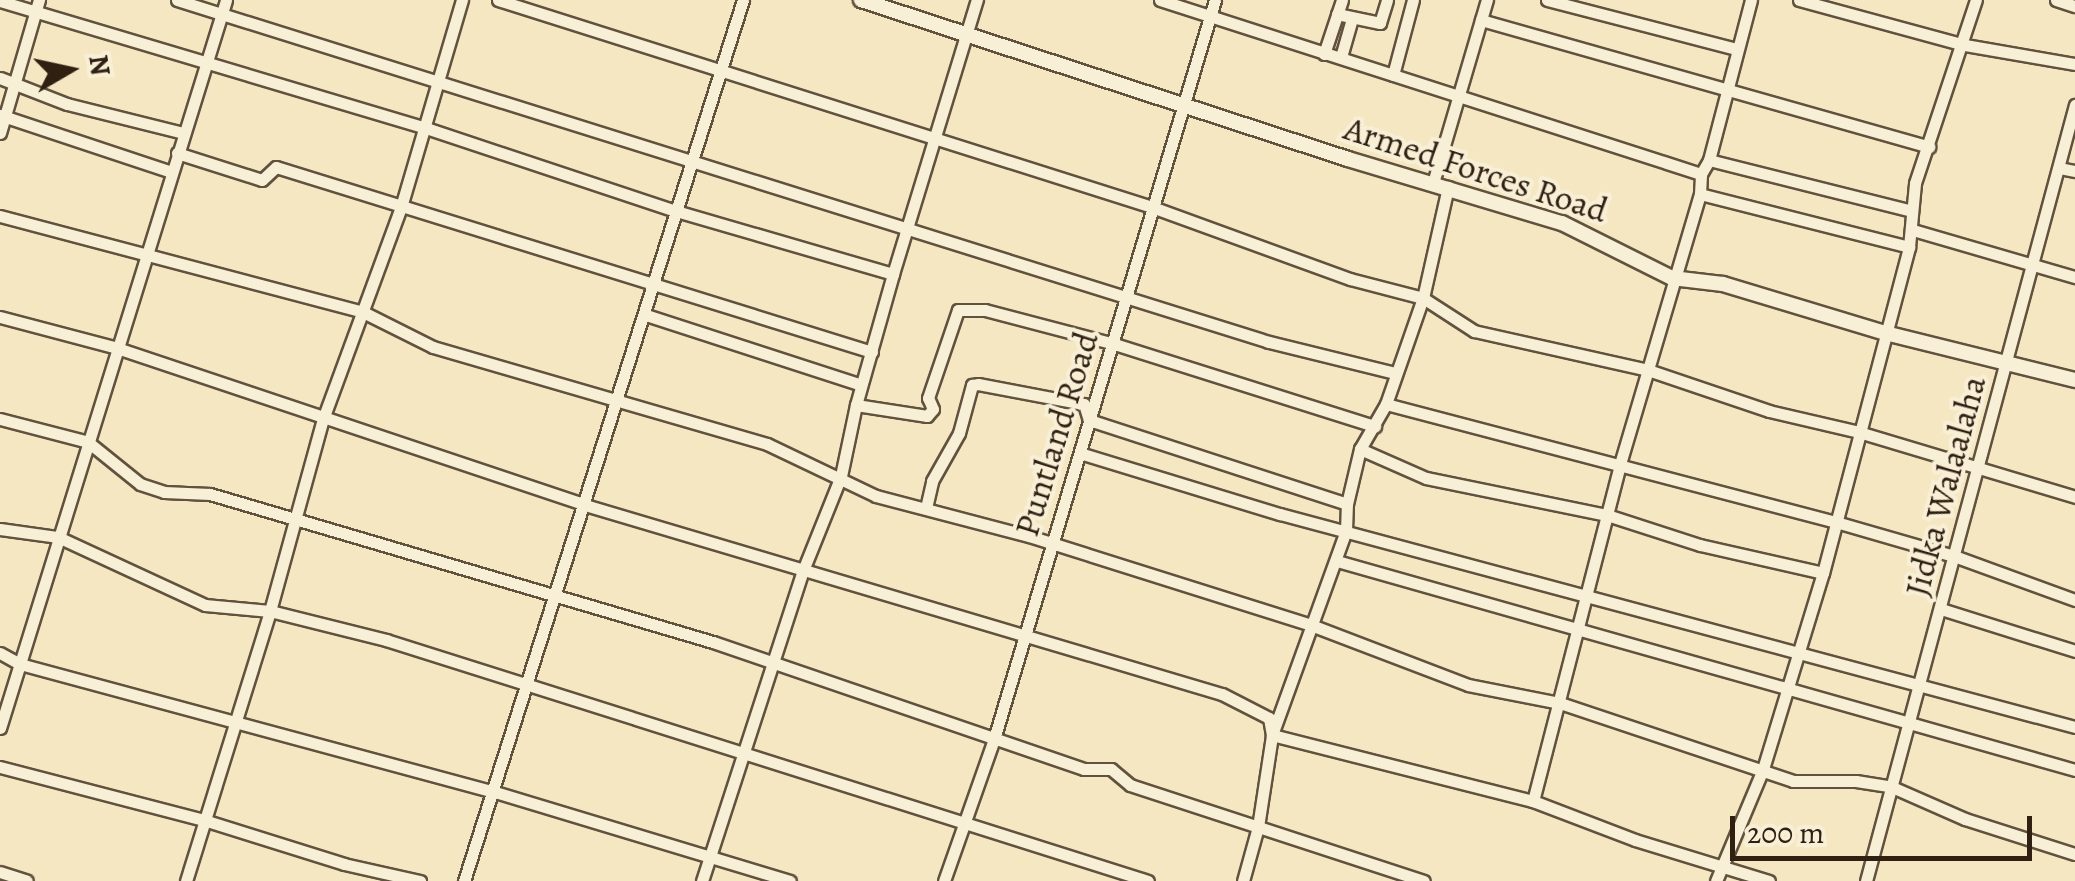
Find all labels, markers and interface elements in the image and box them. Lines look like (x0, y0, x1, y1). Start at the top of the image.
north arrow (20, 20, 120, 120)
text: N (79, 52, 120, 78)
street label: Armed Forces Road (1339, 107, 1613, 231)
street label: Puntland Road (1005, 327, 1107, 541)
street label: Jidka Walaalaha (1895, 371, 1995, 601)
scale bar (1735, 796, 2038, 858)
text: 200 m (1747, 813, 1824, 853)

